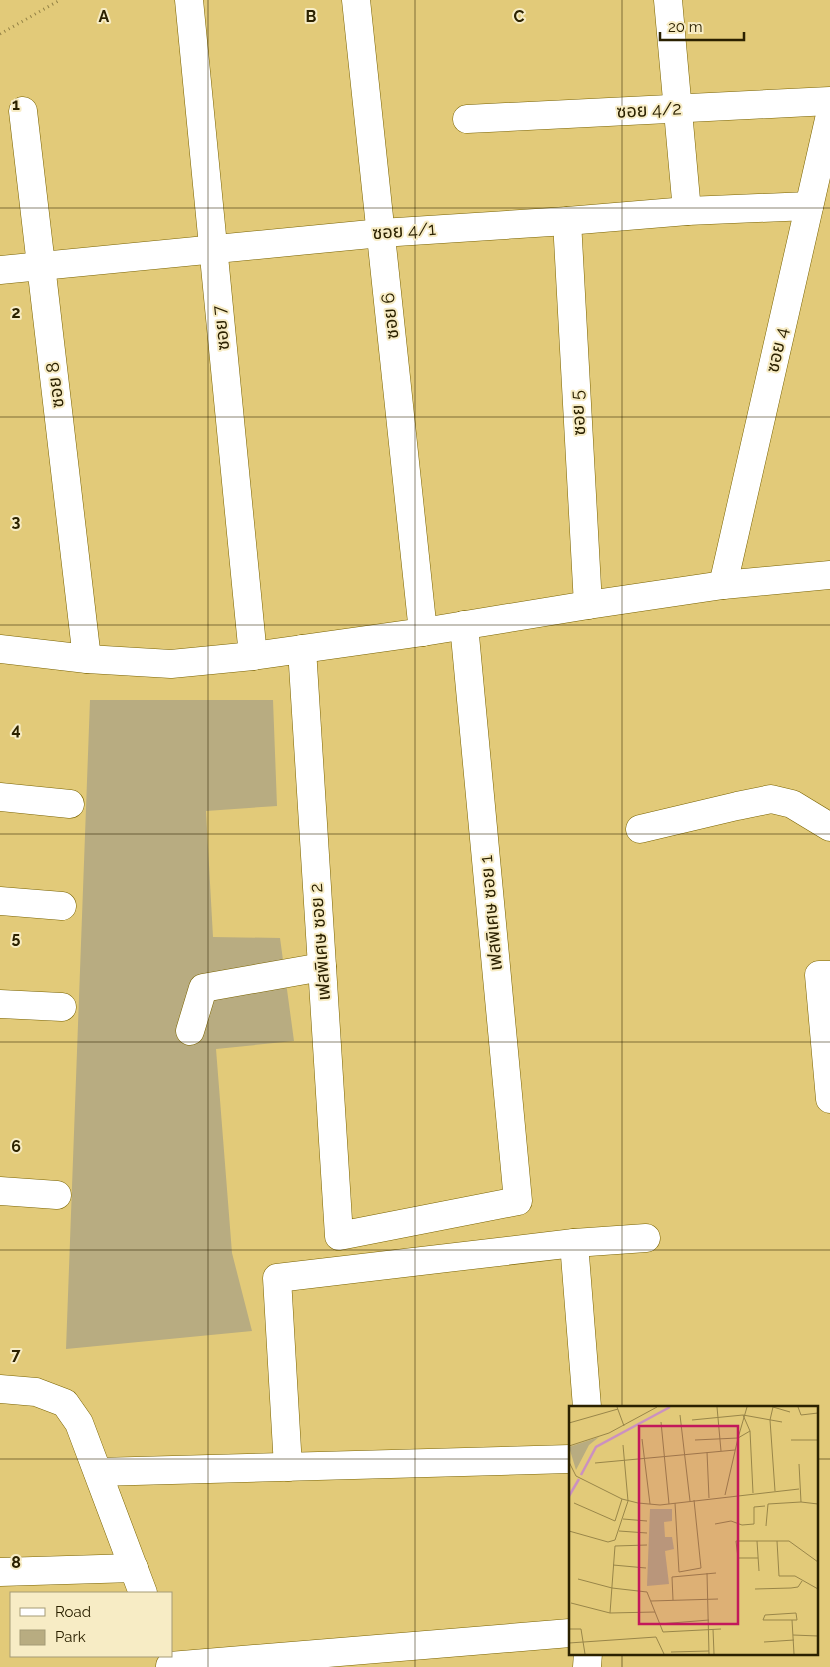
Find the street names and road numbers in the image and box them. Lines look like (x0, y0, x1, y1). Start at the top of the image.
street label: ซอย 4/2 (616, 97, 682, 122)
street label: ซอย 4/1 (371, 218, 437, 243)
street label: ซอย 6 (377, 292, 402, 340)
street label: ซอย 7 (208, 304, 233, 352)
street label: ซอย 4 (761, 325, 792, 374)
street label: ซอย 8 (41, 361, 68, 409)
street label: ซอย 5 (566, 390, 589, 436)
street label: เฟสพิเศษ ซอย 1 (475, 854, 506, 972)
street label: เฟสพิเศษ ซอย 2 (305, 883, 334, 1001)

